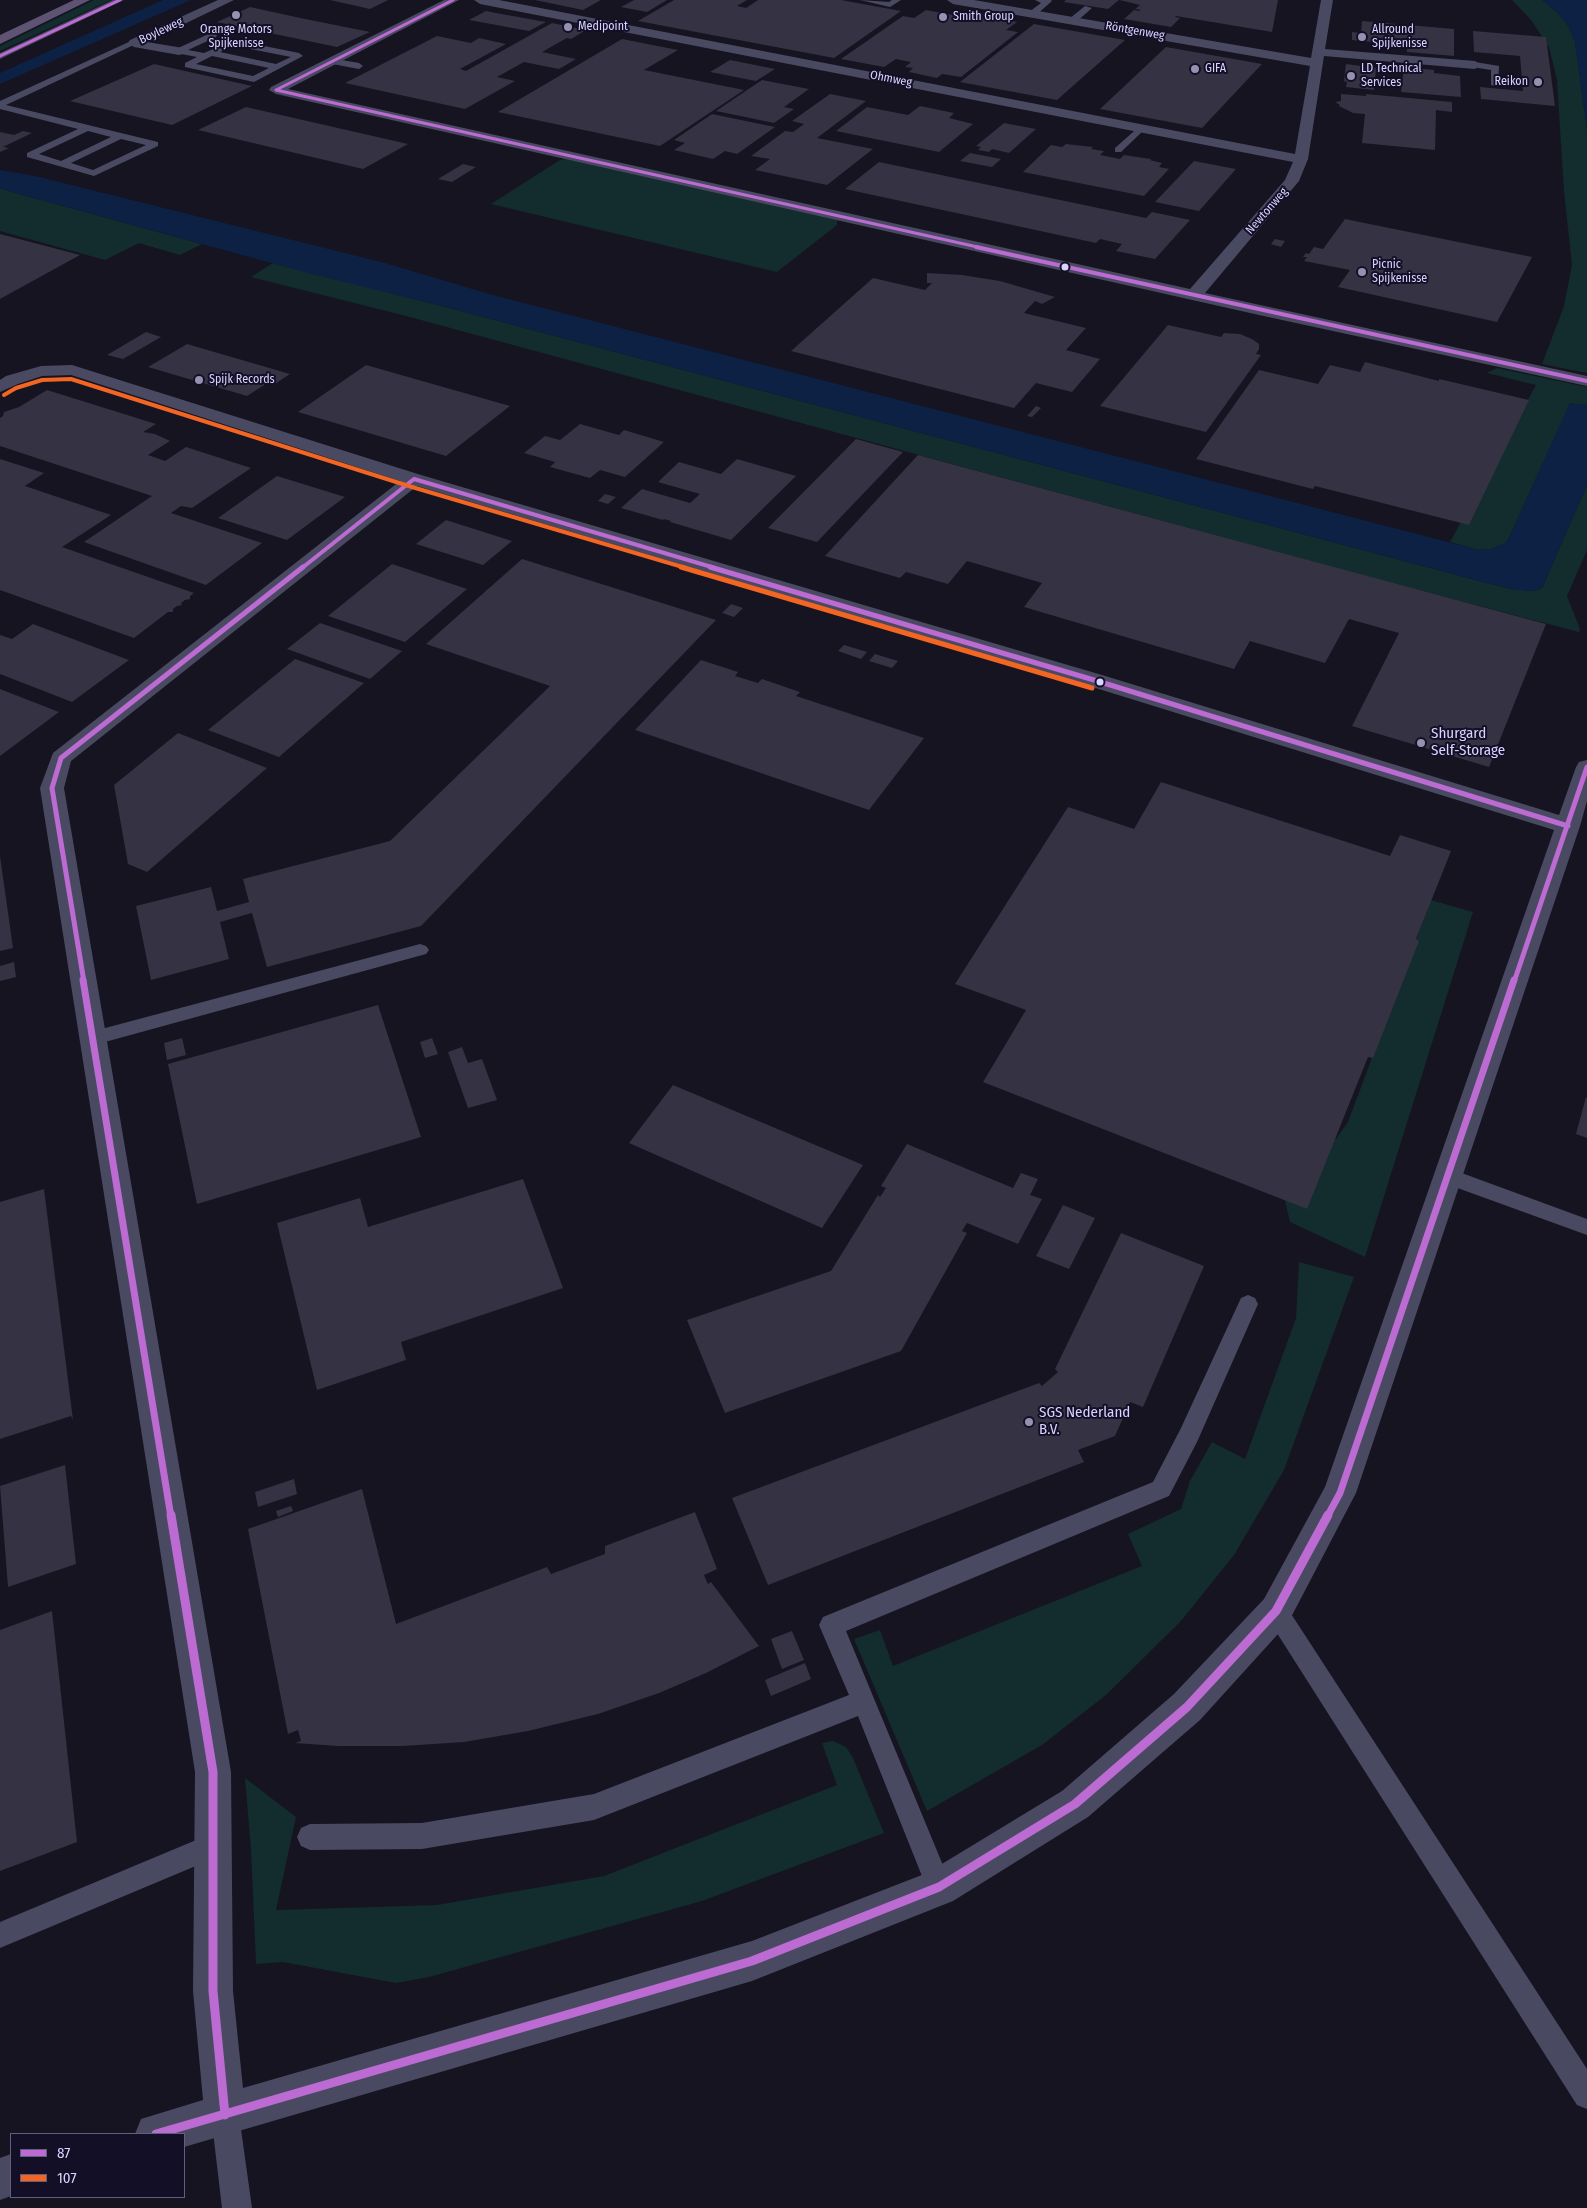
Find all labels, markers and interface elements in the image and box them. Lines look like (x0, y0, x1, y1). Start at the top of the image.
marker: Orange Motors Spijkenisse (230, 9, 242, 21)
place label: Smith Group (953, 10, 1014, 24)
marker: Smith Group (937, 11, 949, 23)
street label: Boyleweg (137, 15, 185, 47)
street label: Röntgenweg (1104, 19, 1166, 43)
place label: Medipoint (578, 20, 628, 34)
marker: Medipoint (562, 21, 574, 33)
place label: Orange Motors Spijkenisse (200, 23, 272, 51)
place label: Allround Spijkenisse (1372, 23, 1427, 51)
marker: Allround Spijkenisse (1356, 31, 1368, 43)
place label: GIFA (1205, 62, 1226, 76)
place label: LD Technical Services (1361, 62, 1422, 90)
marker: GIFA (1189, 63, 1201, 75)
street label: Ohmweg (869, 68, 913, 90)
marker: LD Technical Services (1345, 70, 1357, 82)
place label: Reikon (1495, 75, 1528, 89)
marker: Reikon (1532, 76, 1544, 88)
street label: Newtonweg (1243, 185, 1291, 237)
place label: Picnic Spijkenisse (1372, 258, 1427, 286)
unlabelled marker (1060, 262, 1070, 272)
marker: Picnic Spijkenisse (1356, 266, 1368, 278)
place label: Spijk Records (209, 373, 275, 387)
marker: Spijk Records (193, 374, 205, 386)
unlabelled marker (1095, 677, 1105, 687)
place label: Shurgard Self-Storage (1431, 725, 1505, 760)
marker: Shurgard Self-Storage (1415, 737, 1427, 749)
place label: SGS Nederland B.V. (1039, 1404, 1130, 1439)
marker: SGS Nederland B.V. (1023, 1416, 1035, 1428)
legend (10, 2133, 185, 2198)
text: 87 (57, 2144, 70, 2162)
text: 107 (57, 2169, 76, 2187)

